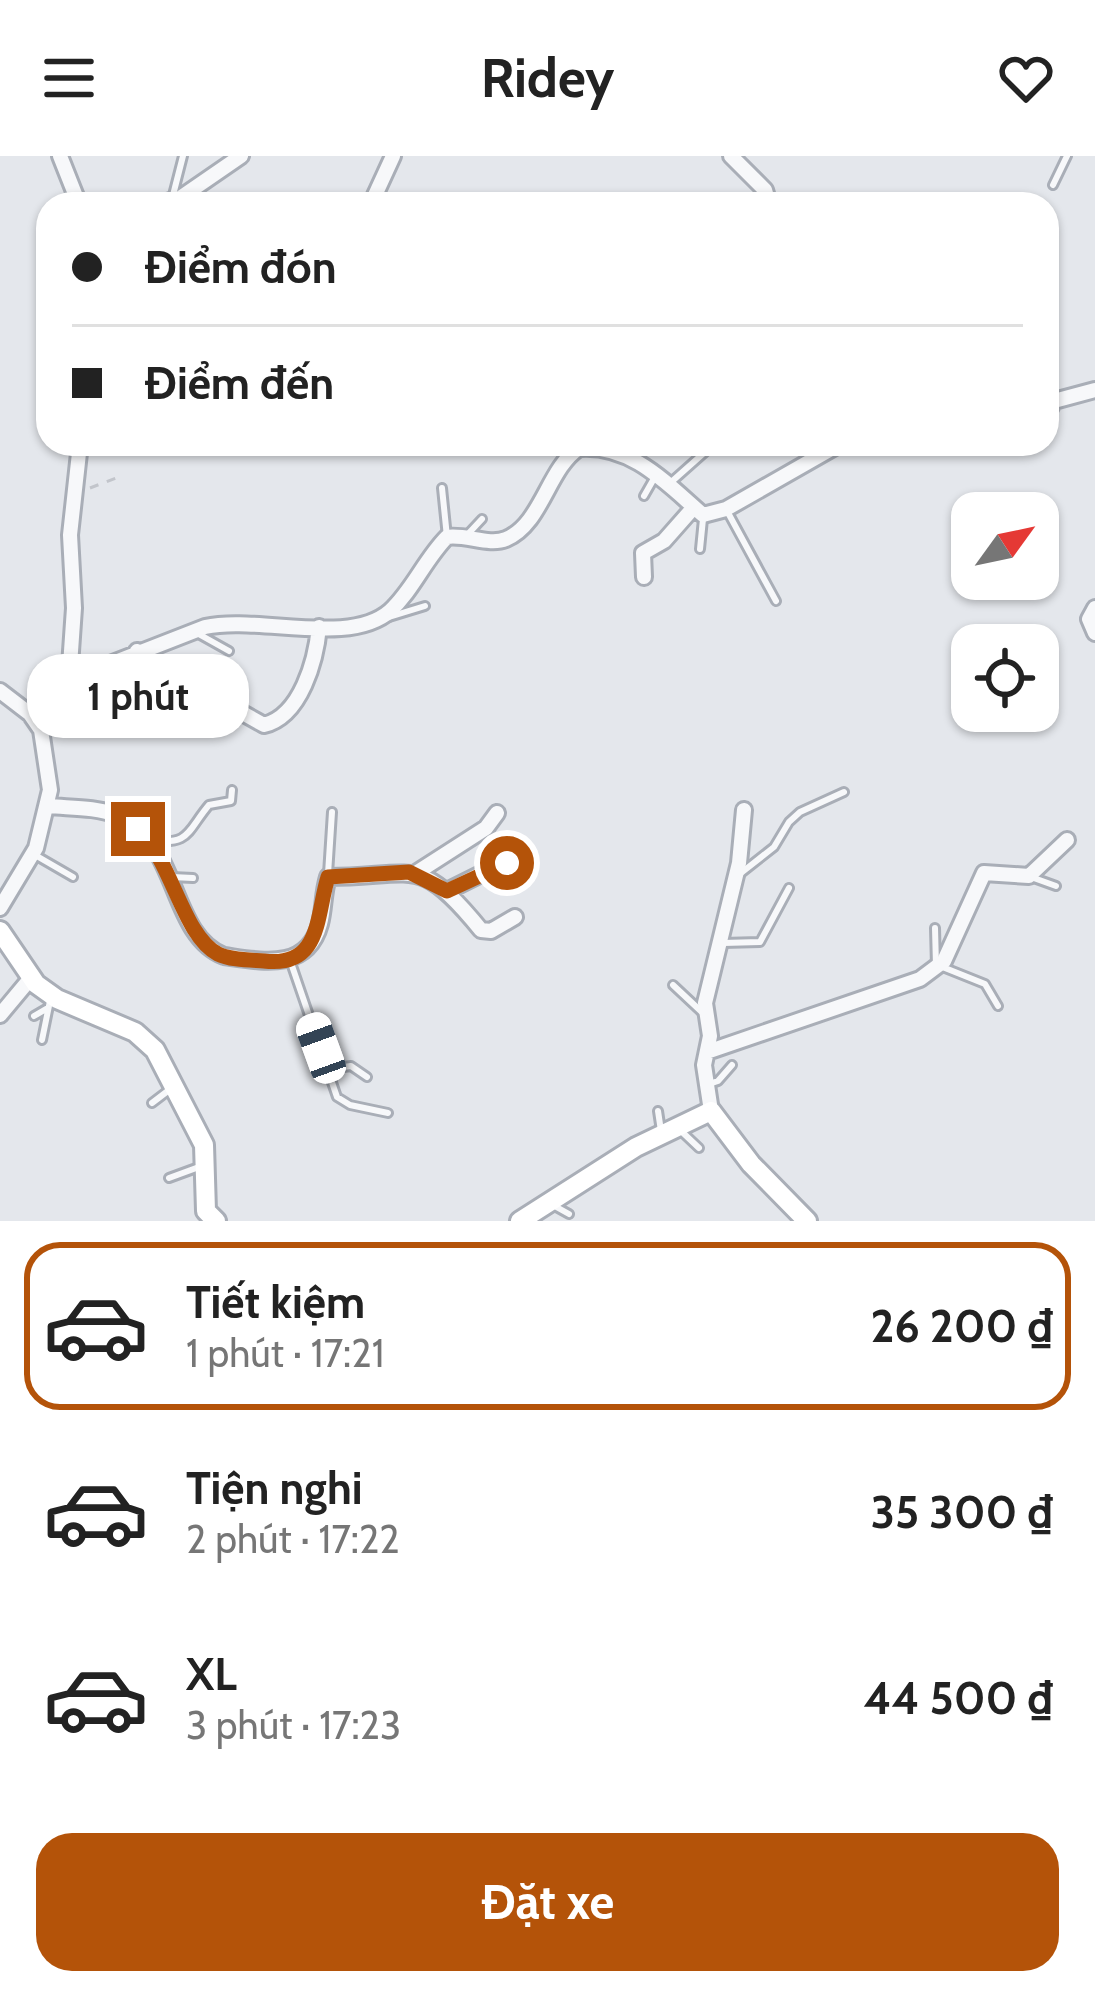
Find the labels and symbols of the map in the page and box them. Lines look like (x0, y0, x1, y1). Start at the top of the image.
north arrow (951, 492, 1059, 600)
callout: 1 phút (27, 655, 249, 739)
route end (111, 802, 165, 856)
route start (480, 836, 534, 890)
car (292, 1008, 350, 1088)

